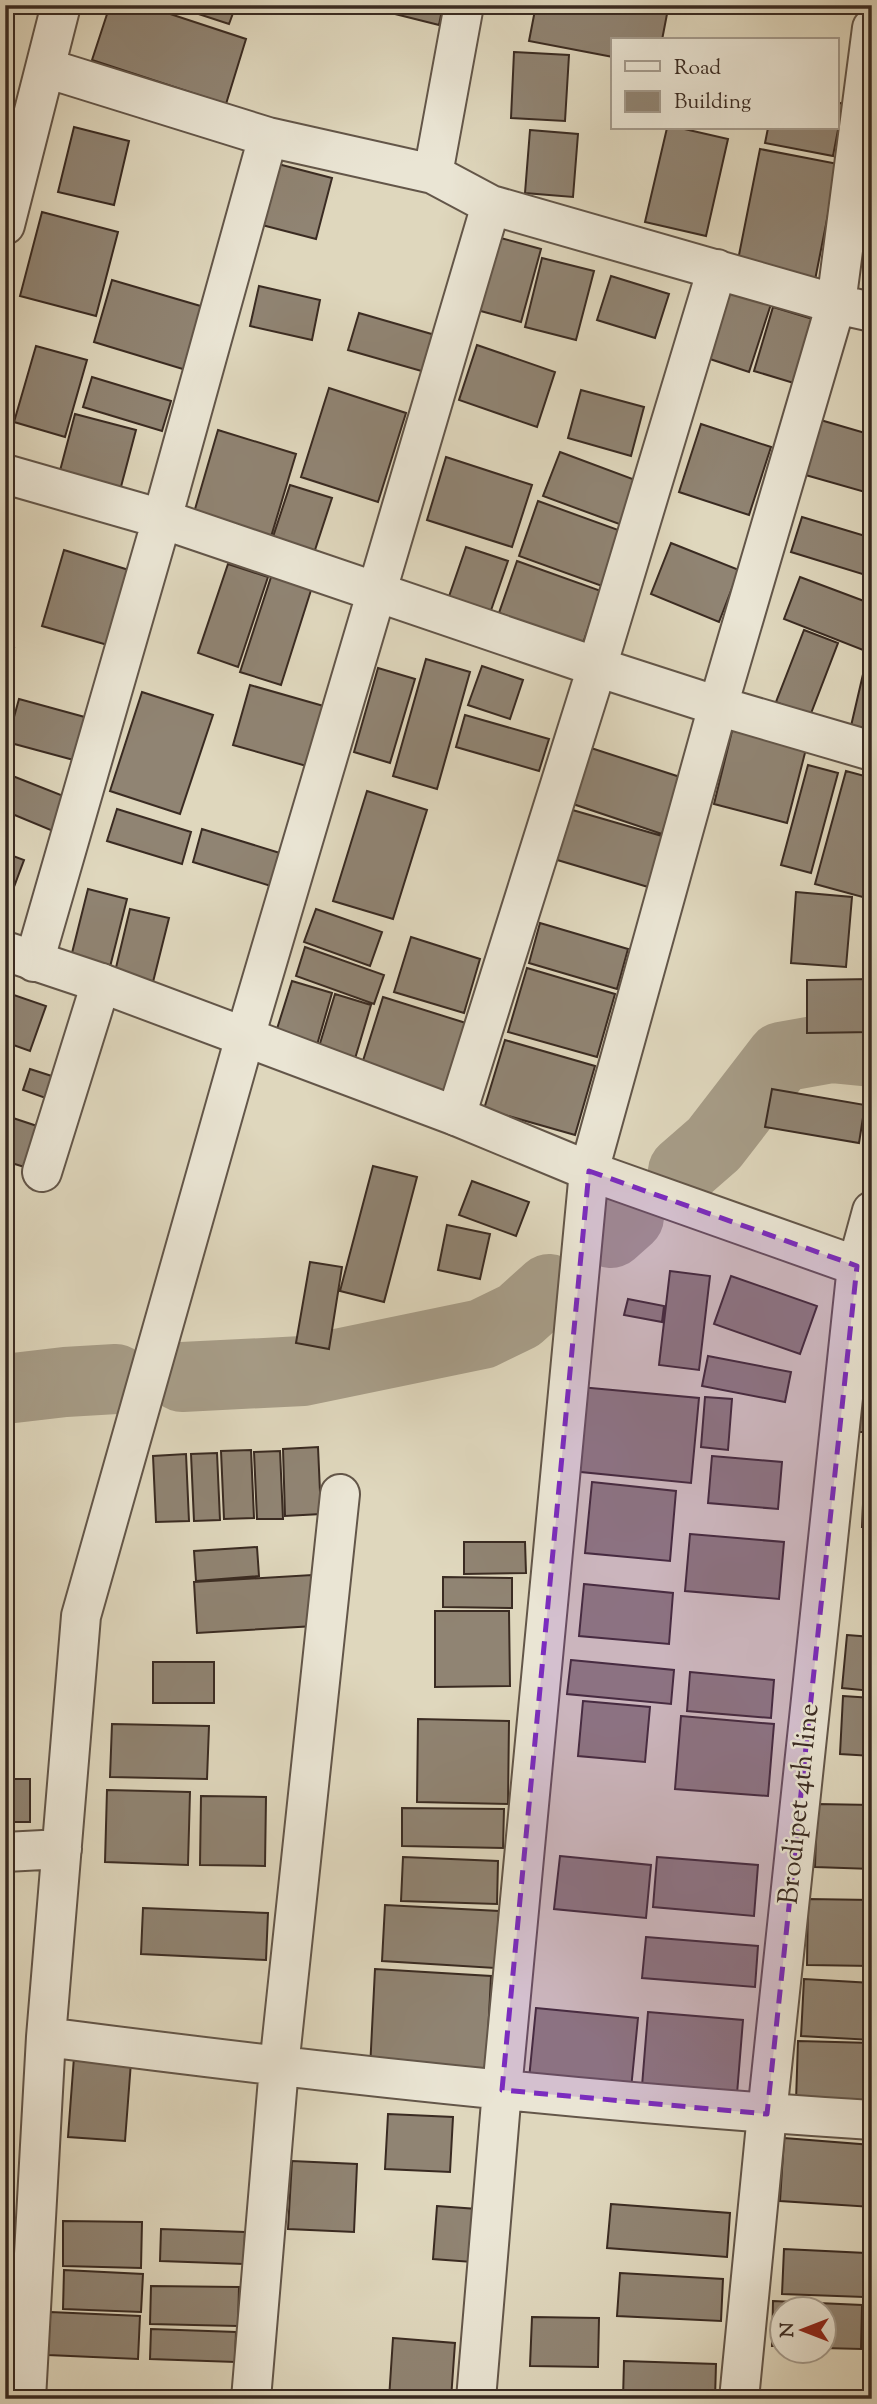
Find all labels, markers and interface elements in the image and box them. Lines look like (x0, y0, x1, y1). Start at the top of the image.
legend (611, 38, 838, 130)
text: Road (674, 54, 721, 84)
text: Building (674, 88, 751, 118)
street label: Brodipet 4th line (770, 1701, 830, 1907)
north arrow (768, 2296, 838, 2366)
text: N (775, 2322, 802, 2338)

